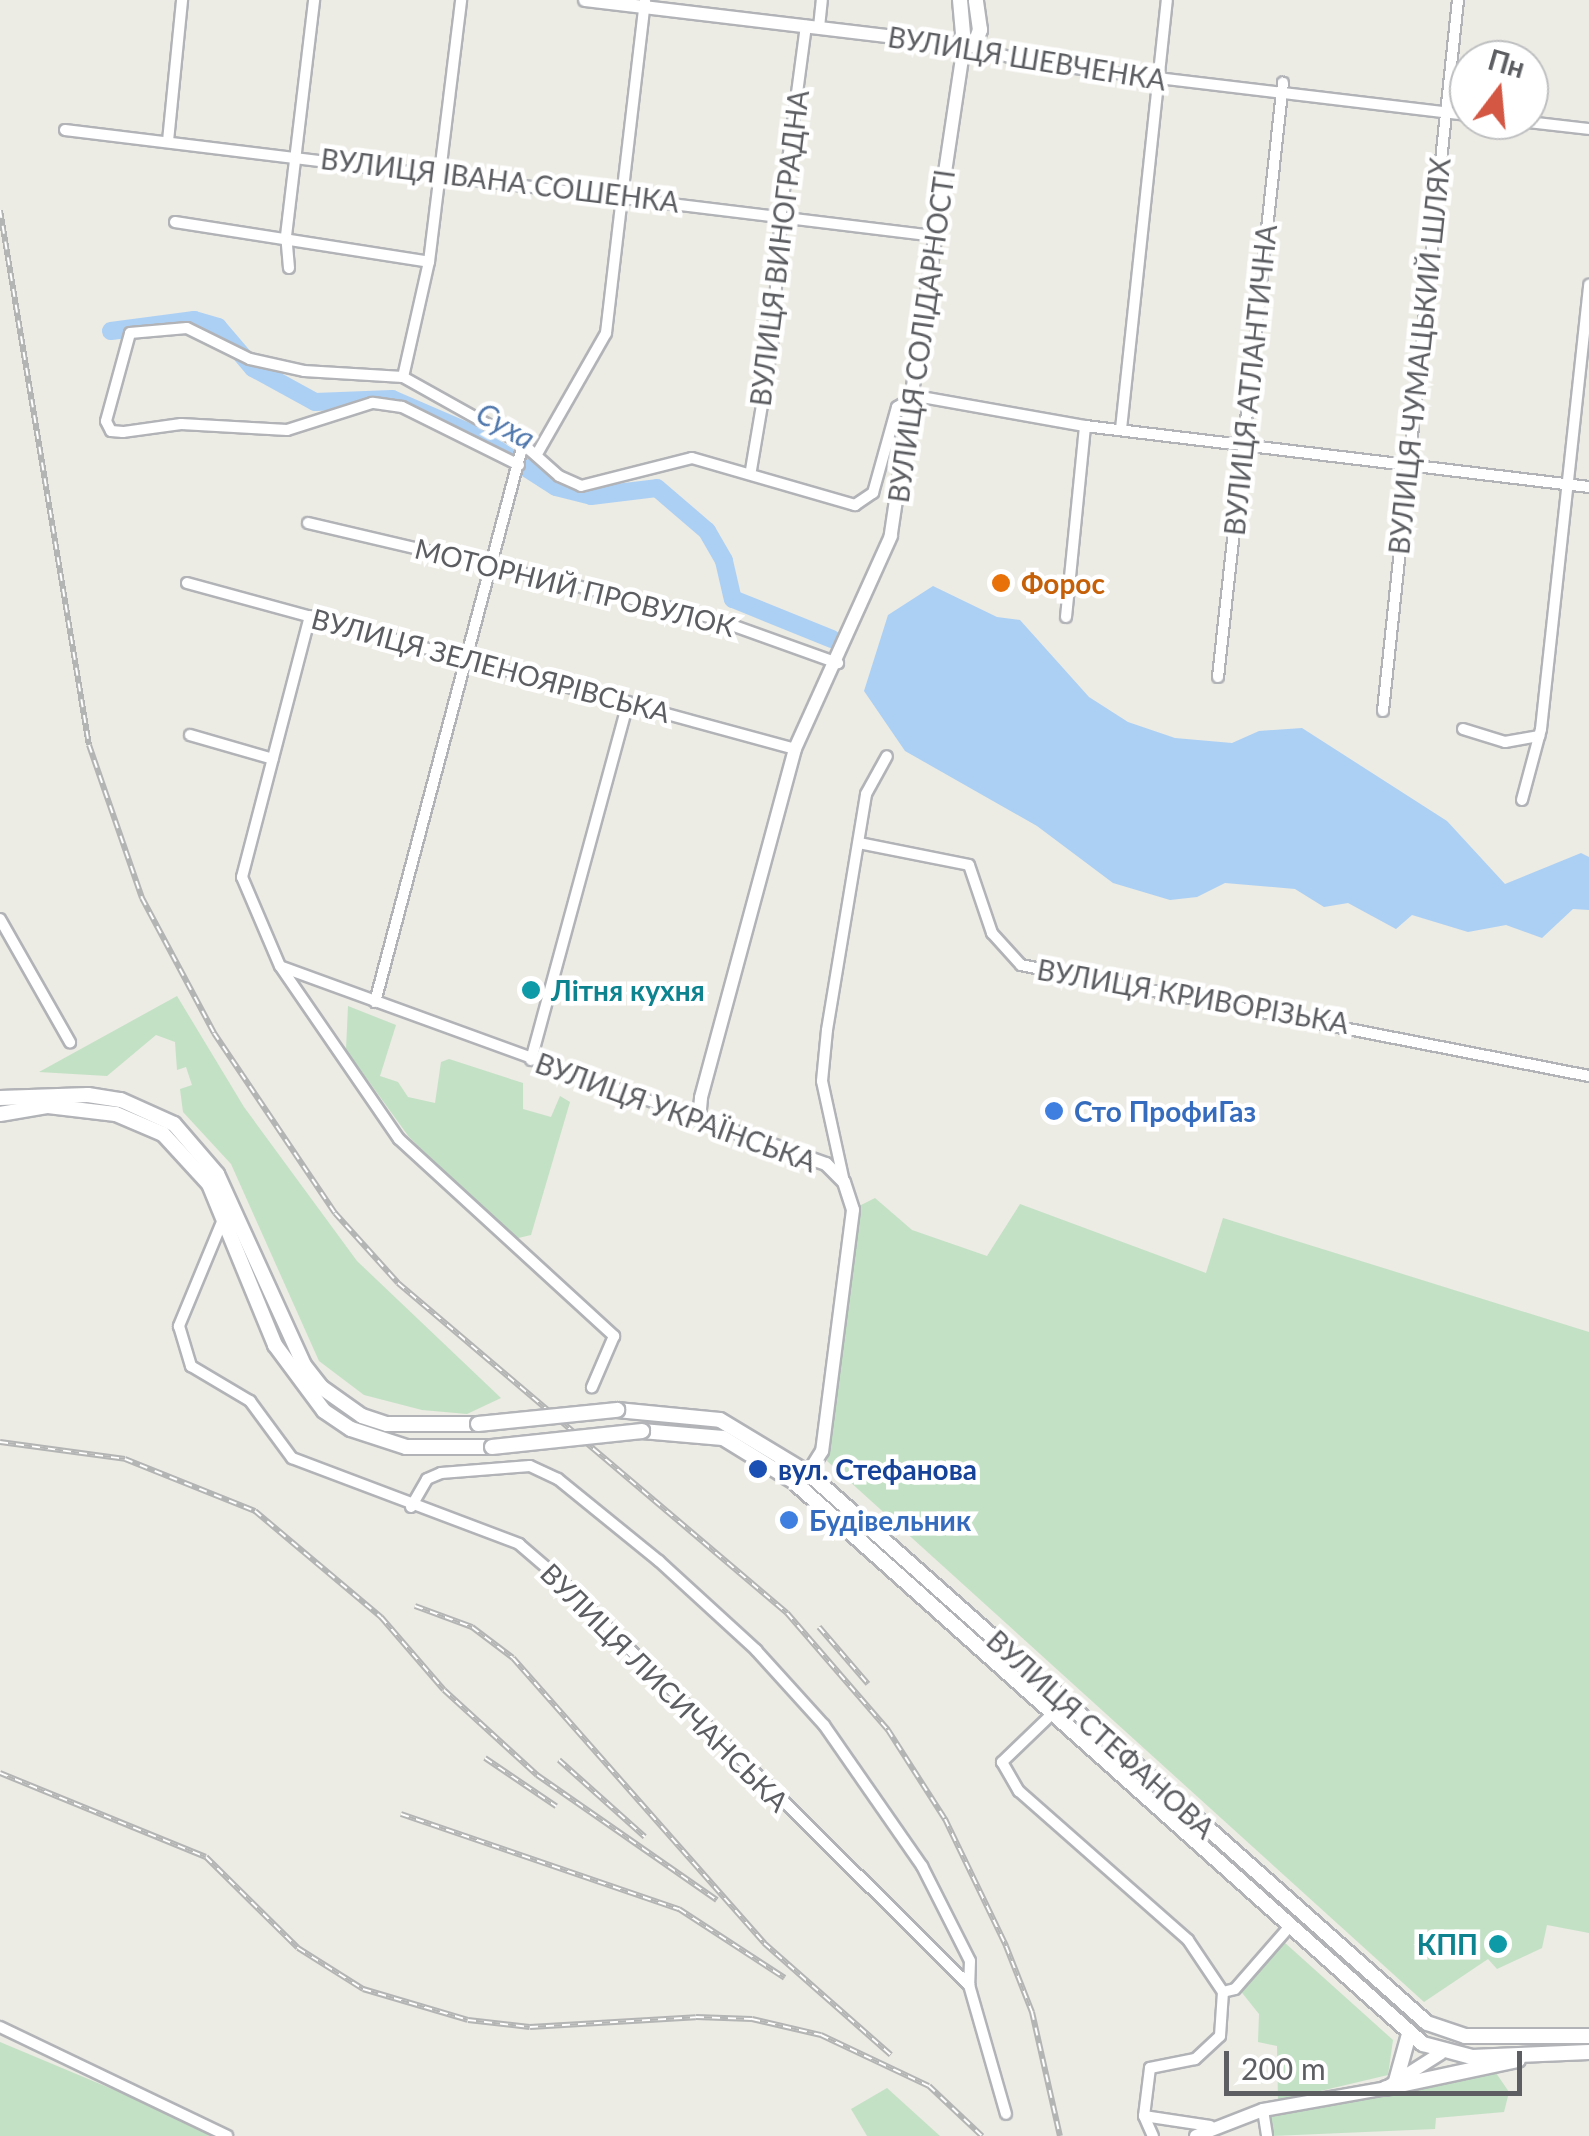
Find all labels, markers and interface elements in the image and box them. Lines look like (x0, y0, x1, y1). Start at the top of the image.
street label: ВУЛИЦЯ ШЕВЧЕНКА (886, 19, 1168, 97)
north arrow (1449, 40, 1549, 140)
text: Пн (1484, 42, 1529, 84)
street label: ВУЛИЦЯ ВИНОГРАДНА (743, 88, 815, 408)
street label: ВУЛИЦЯ ІВАНА СОШЕНКА (319, 141, 681, 219)
street label: ВУЛИЦЯ ЧУМАЦЬКИЙ ШЛЯХ (1381, 156, 1457, 556)
street label: ВУЛИЦЯ СОЛІДАРНОСТІ (881, 167, 961, 505)
street label: ВУЛИЦЯ АТЛАНТИЧНА (1217, 223, 1283, 537)
water label: Суха (470, 394, 542, 456)
street label: МОТОРНИЙ ПРОВУЛОК (412, 531, 738, 643)
place label: Форос (1021, 566, 1105, 600)
marker: Форос (990, 572, 1012, 594)
street label: ВУЛИЦЯ ЗЕЛЕНОЯРІВСЬКА (308, 601, 674, 729)
street label: ВУЛИЦЯ КРИВОРІЗЬКА (1035, 952, 1351, 1040)
place label: Літня кухня (551, 973, 705, 1007)
marker: Літня кухня (520, 979, 542, 1001)
street label: ВУЛИЦЯ УКРАЇНСЬКА (531, 1046, 821, 1178)
place label: Сто ПрофиГаз (1074, 1094, 1256, 1128)
marker: Сто ПрофиГаз (1043, 1100, 1065, 1122)
place label: вул. Стефанова (778, 1452, 977, 1486)
marker: вул. Стефанова (747, 1458, 769, 1480)
place label: Будівельник (809, 1503, 971, 1537)
marker: Будівельник (778, 1509, 800, 1531)
street label: ВУЛИЦЯ ЛИСИЧАНСЬКА (534, 1556, 796, 1818)
street label: ВУЛИЦЯ СТЕФАНОВА (980, 1623, 1222, 1845)
place label: КПП (1417, 1927, 1478, 1961)
marker: КПП (1487, 1933, 1509, 1955)
scale bar (1229, 2031, 1526, 2093)
text: 200 m (1241, 2050, 1326, 2086)

